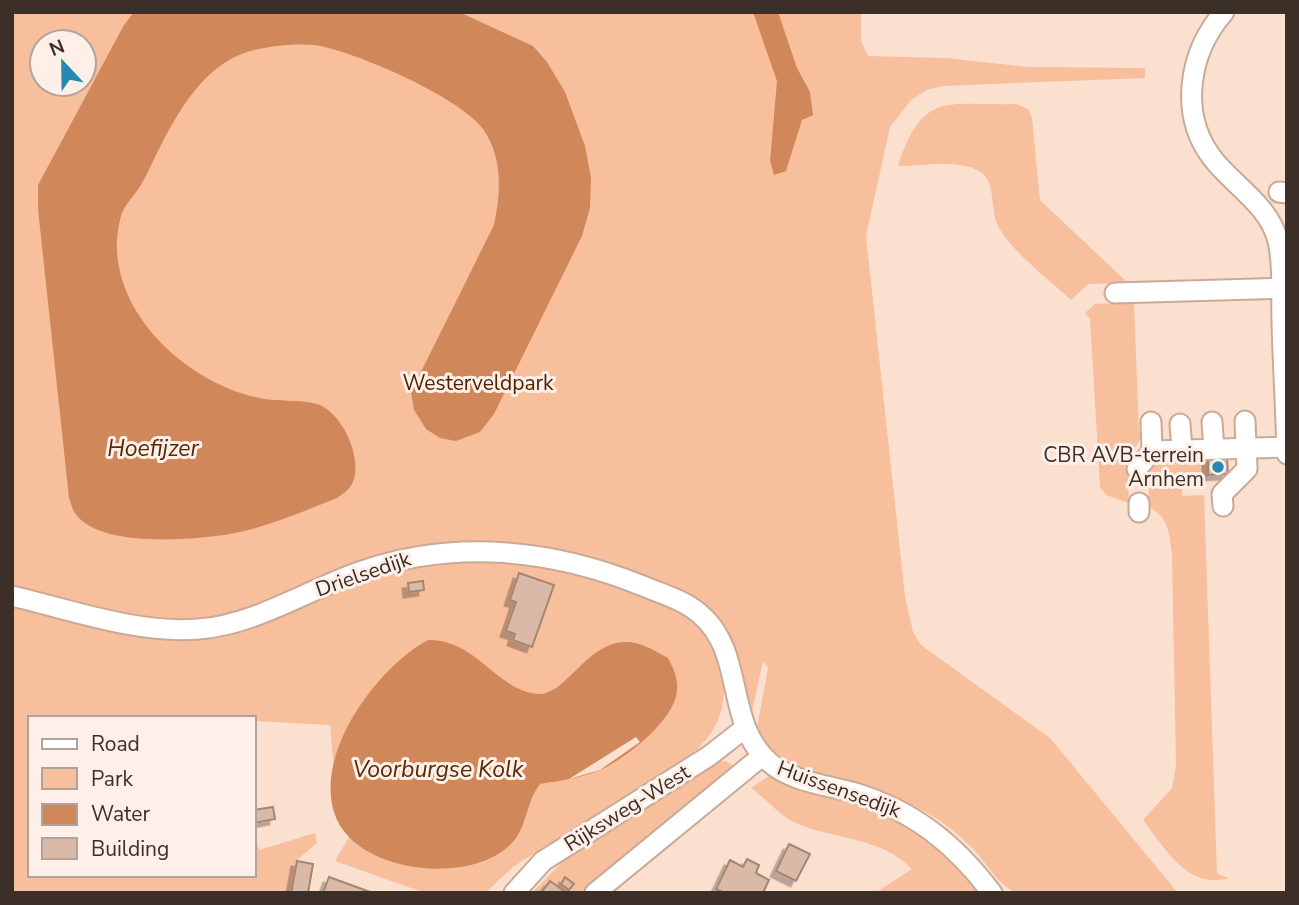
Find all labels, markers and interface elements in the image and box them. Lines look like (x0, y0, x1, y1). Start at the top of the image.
north arrow (28, 28, 98, 98)
text: N (46, 33, 68, 63)
park label: Westerveldpark (402, 369, 554, 397)
water label: Hoefijzer (107, 433, 200, 464)
place label: CBR AVB-terrein Arnhem (1043, 441, 1204, 493)
marker: CBR AVB-terrein Arnhem (1210, 459, 1226, 475)
street label: Drielsedijk (312, 544, 415, 603)
legend (28, 716, 256, 877)
text: Road (91, 730, 140, 758)
water label: Voorburgse Kolk (353, 754, 524, 785)
street label: Huissensedijk (773, 754, 905, 825)
street label: Rijksweg-West (559, 758, 696, 858)
text: Park (91, 765, 133, 793)
text: Water (91, 800, 150, 828)
text: Building (91, 835, 169, 863)

